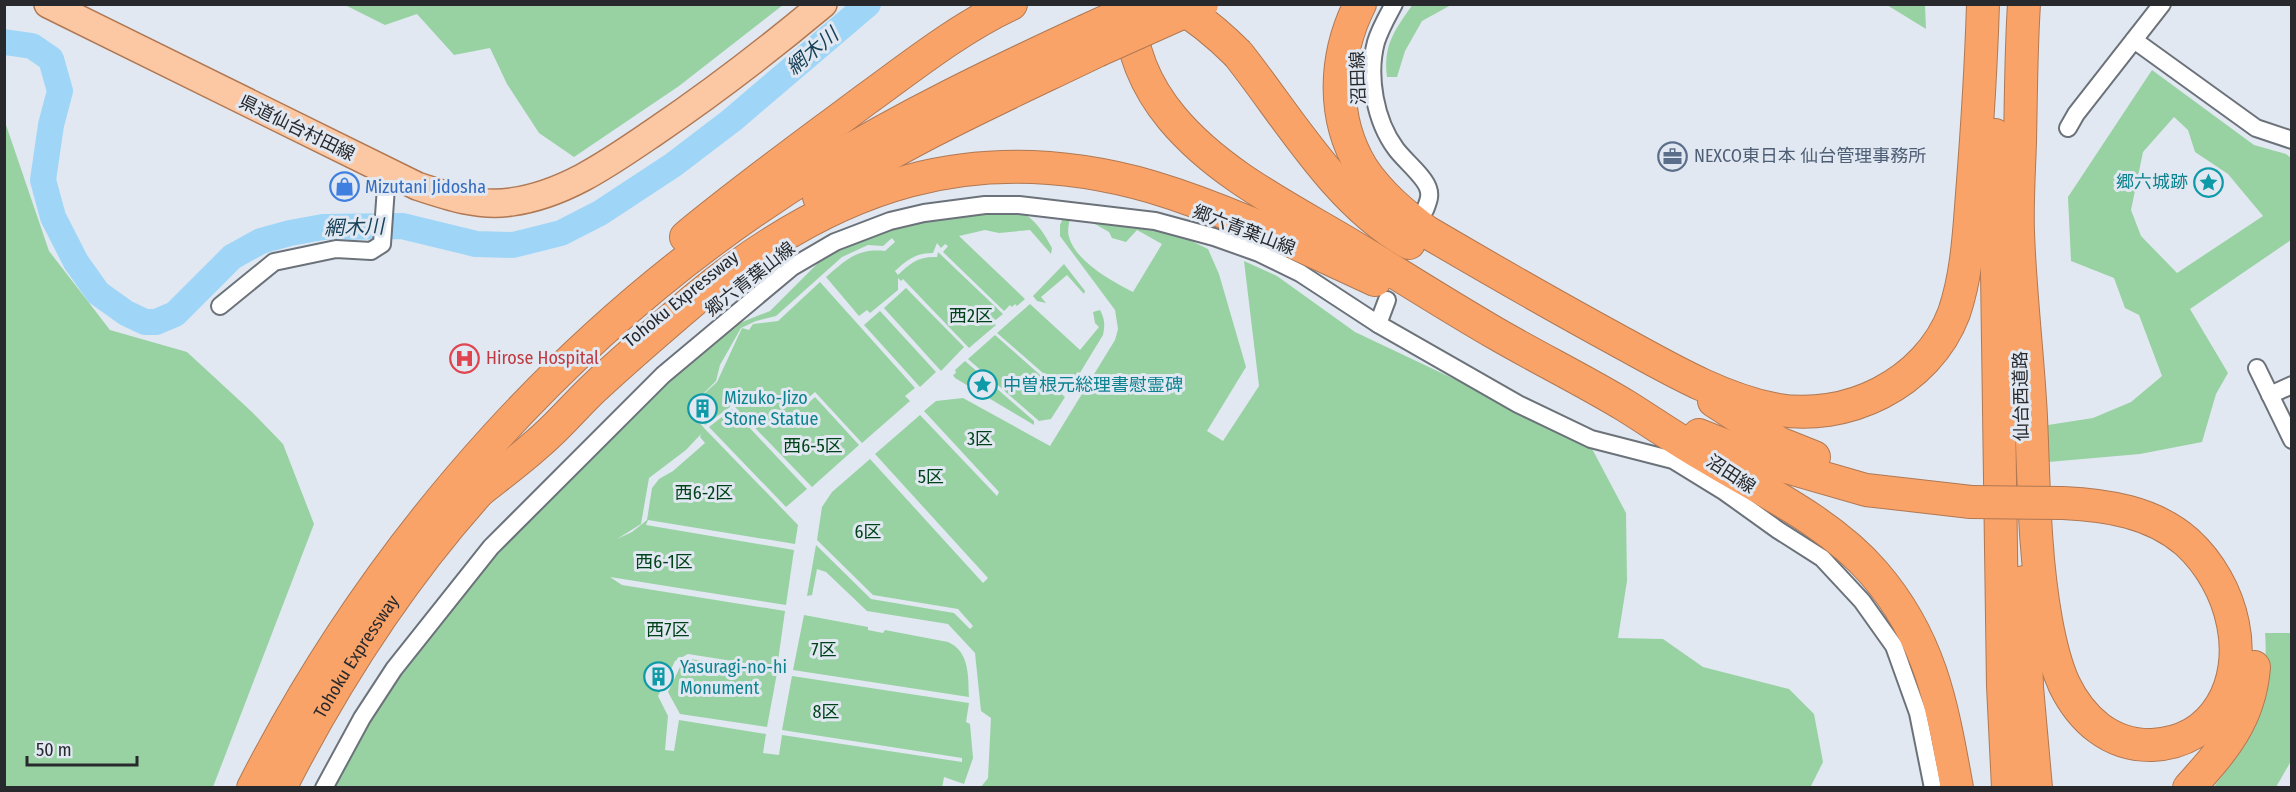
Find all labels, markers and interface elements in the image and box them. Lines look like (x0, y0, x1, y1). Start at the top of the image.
water label: 網木川 (781, 21, 844, 79)
street label: 沼田線 (1346, 51, 1370, 105)
street label: 県道仙台村田線 (236, 90, 358, 166)
office icon: NEXCO東日本 仙台管理事務所 (1657, 140, 1689, 172)
place label: NEXCO東日本 仙台管理事務所 (1694, 145, 1926, 167)
place icon: 郷六城跡 (2193, 166, 2225, 198)
shop icon: Mizutani Jidosha (328, 171, 360, 203)
place label: 郷六城跡 (2116, 171, 2188, 193)
place label: Mizutani Jidosha (365, 176, 486, 198)
street label: 郷六青葉山線 (1190, 200, 1298, 260)
water label: 網木川 (324, 214, 386, 240)
street label: 郷六青葉山線 (701, 237, 799, 321)
street label: Tohoku Expressway (619, 246, 743, 352)
park label: 西2区 (949, 305, 993, 327)
hospital icon: Hirose Hospital (449, 342, 481, 374)
place label: Hirose Hospital (486, 347, 599, 369)
street label: 仙台西道路 (2009, 351, 2033, 441)
place icon: 中曽根元総理書慰霊碑 (966, 369, 998, 401)
place label: 中曽根元総理書慰霊碑 (1003, 374, 1183, 396)
place label: Mizuko-Jizo Stone Statue (724, 387, 818, 430)
building icon: Mizuko-Jizo Stone Statue (687, 392, 719, 424)
park label: 3区 (967, 428, 993, 450)
park label: 西6-5区 (783, 435, 843, 457)
street label: 沼田線 (1702, 450, 1760, 498)
park label: 5区 (918, 466, 944, 488)
park label: 西6-2区 (675, 482, 733, 504)
park label: 6区 (855, 521, 881, 543)
park label: 西6-1区 (635, 551, 693, 573)
street label: Tohoku Expressway (309, 591, 404, 722)
park label: 西7区 (646, 619, 690, 641)
park label: 7区 (811, 639, 837, 661)
place label: Yasuragi-no-hi Monument (680, 656, 787, 699)
building icon: Yasuragi-no-hi Monument (643, 661, 675, 693)
park label: 8区 (813, 701, 840, 723)
scale bar (27, 729, 136, 767)
text: 50 m (36, 739, 72, 761)

